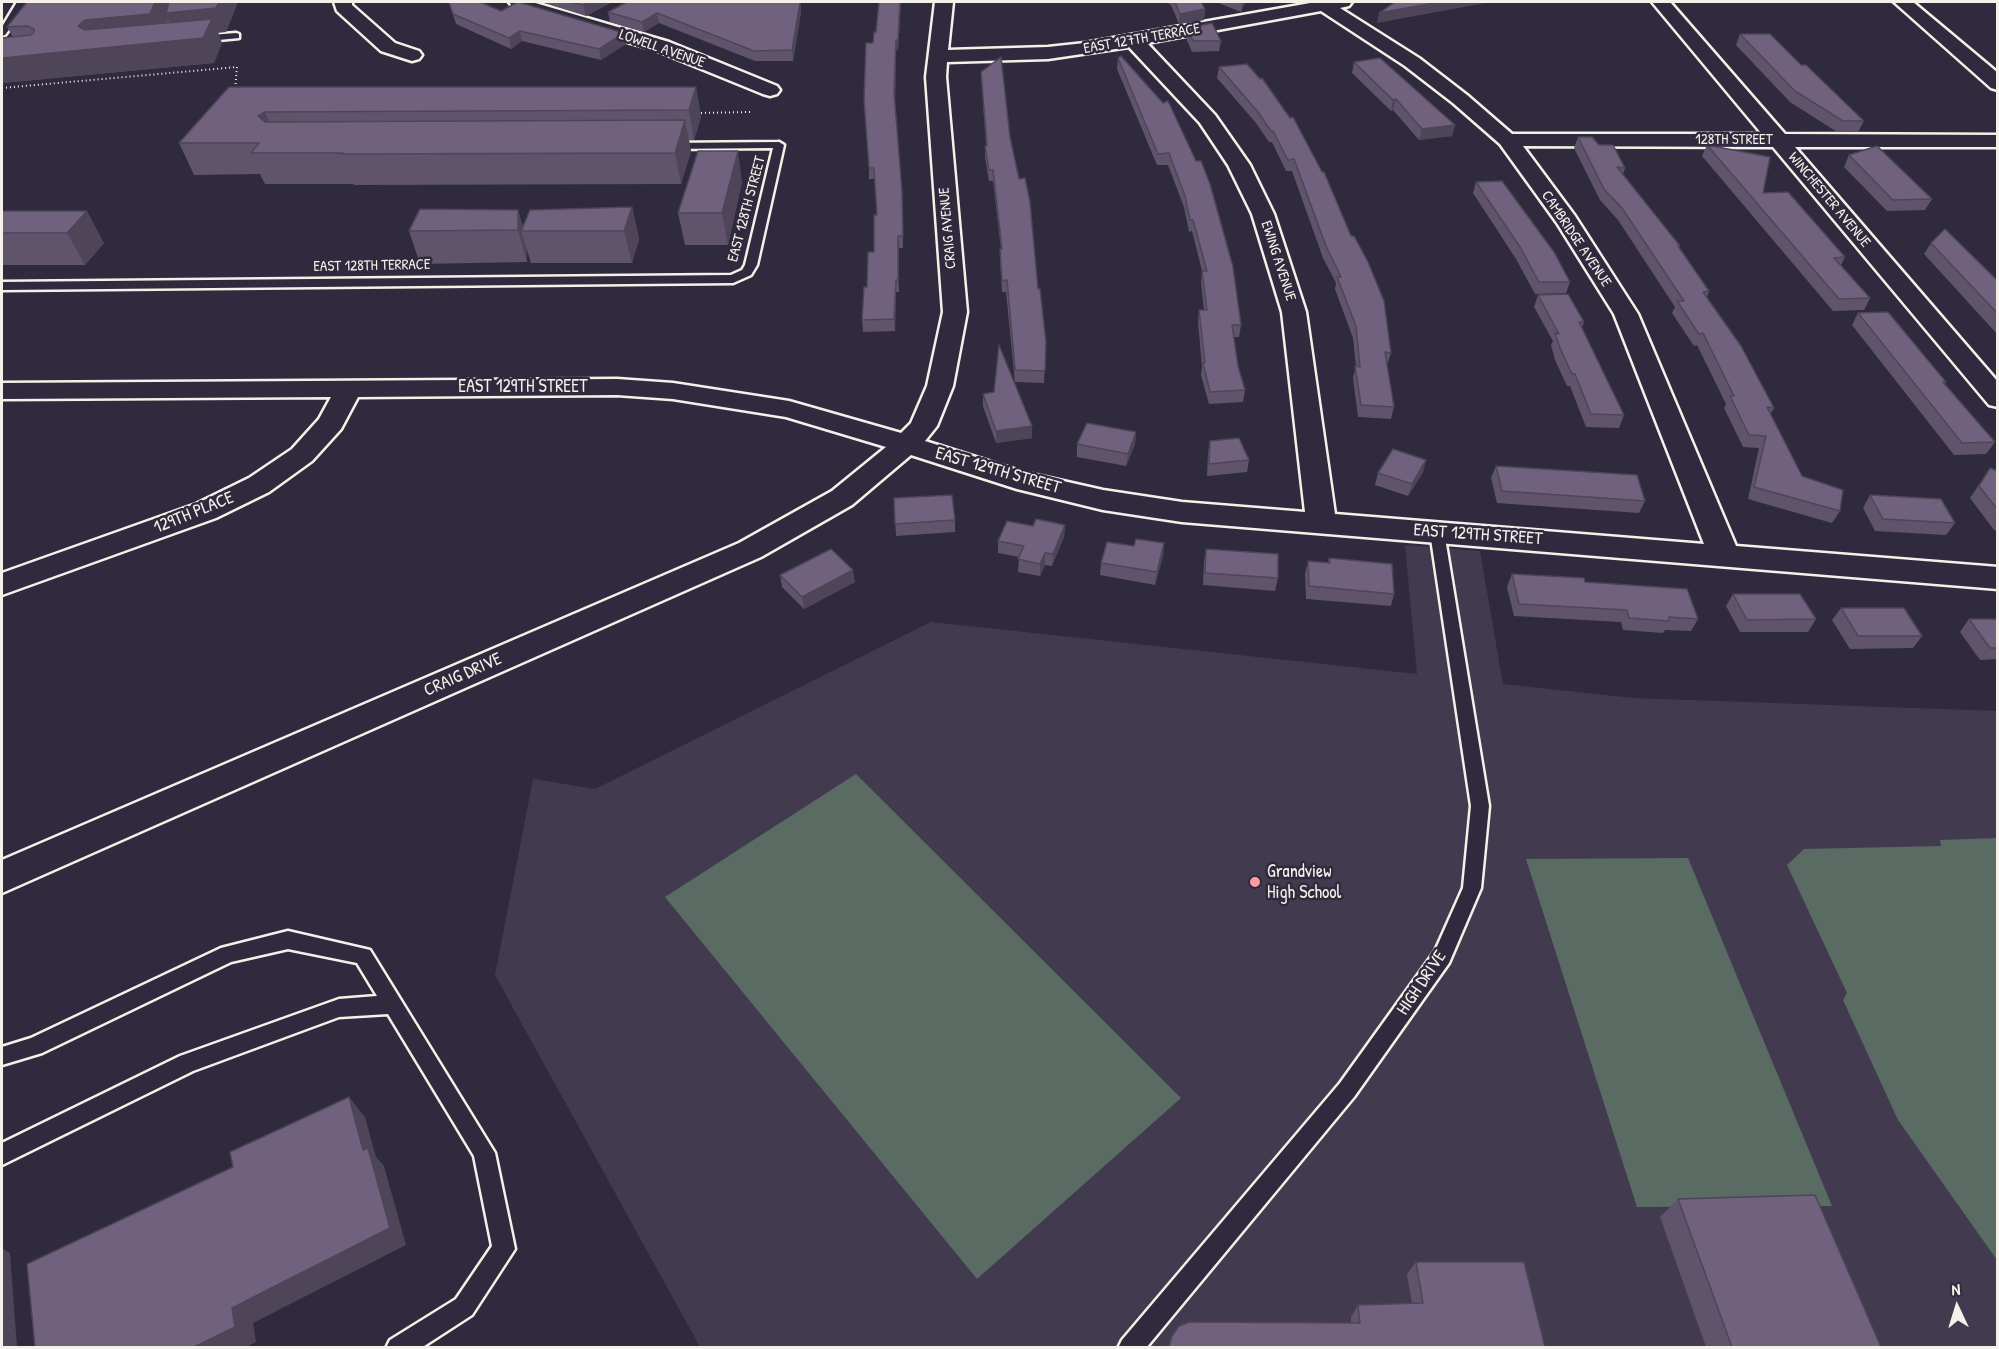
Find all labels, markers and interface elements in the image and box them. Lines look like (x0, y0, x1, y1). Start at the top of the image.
street label: EAST 127TH TERRACE (1082, 20, 1202, 58)
street label: LOWELL AVENUE (617, 26, 707, 72)
street label: 128TH STREET (1695, 131, 1773, 149)
street label: WINCHESTER AVENUE (1784, 149, 1874, 251)
street label: EAST 128TH STREET (724, 154, 770, 264)
street label: CRAIG AVENUE (935, 186, 961, 270)
street label: CAMBRIDGE AVENUE (1537, 188, 1615, 290)
street label: EWING AVENUE (1257, 219, 1299, 303)
street label: EAST 128TH TERRACE (313, 256, 431, 276)
street label: EAST 129TH STREET (458, 376, 588, 398)
street label: EAST 129TH STREET (933, 443, 1063, 499)
street label: 129TH PLACE (151, 487, 237, 539)
street label: EAST 129TH STREET (1413, 520, 1543, 550)
street label: CRAIG DRIVE (421, 648, 505, 702)
place label: Grandview High School (1267, 861, 1341, 904)
marker: Grandview High School (1248, 875, 1262, 889)
street label: HIGH DRIVE (1393, 947, 1451, 1019)
north arrow (1927, 1277, 1987, 1337)
text: N (1951, 1278, 1961, 1300)

